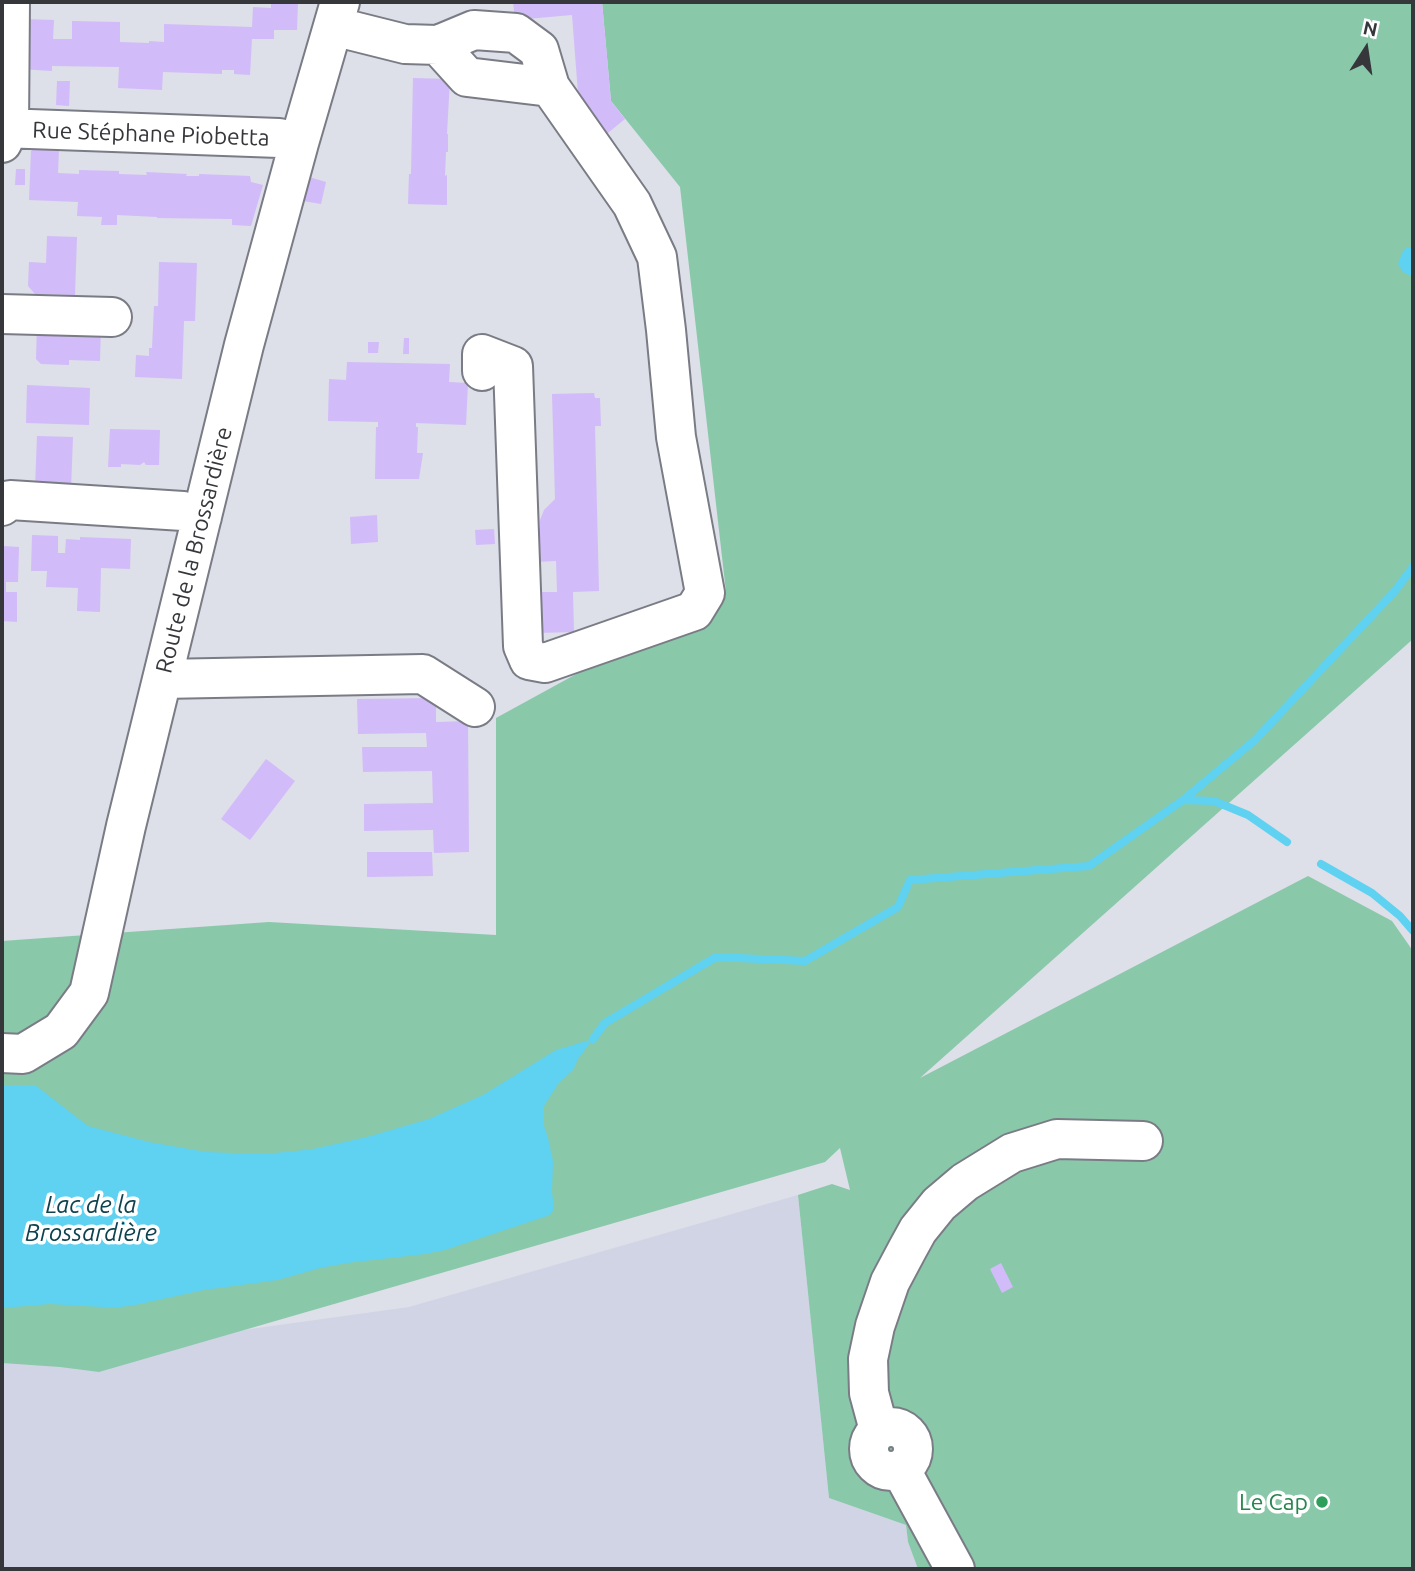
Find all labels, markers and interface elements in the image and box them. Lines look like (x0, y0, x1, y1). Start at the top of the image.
north arrow (1331, 14, 1401, 84)
text: N (1361, 16, 1380, 41)
street label: Rue Stéphane Piobetta (32, 116, 270, 152)
street label: Route de la Brossardière (150, 424, 238, 676)
water label: Lac de la Brossardière (25, 1191, 157, 1247)
place label: Le Cap (1239, 1488, 1308, 1516)
marker: Le Cap (1314, 1494, 1330, 1510)

